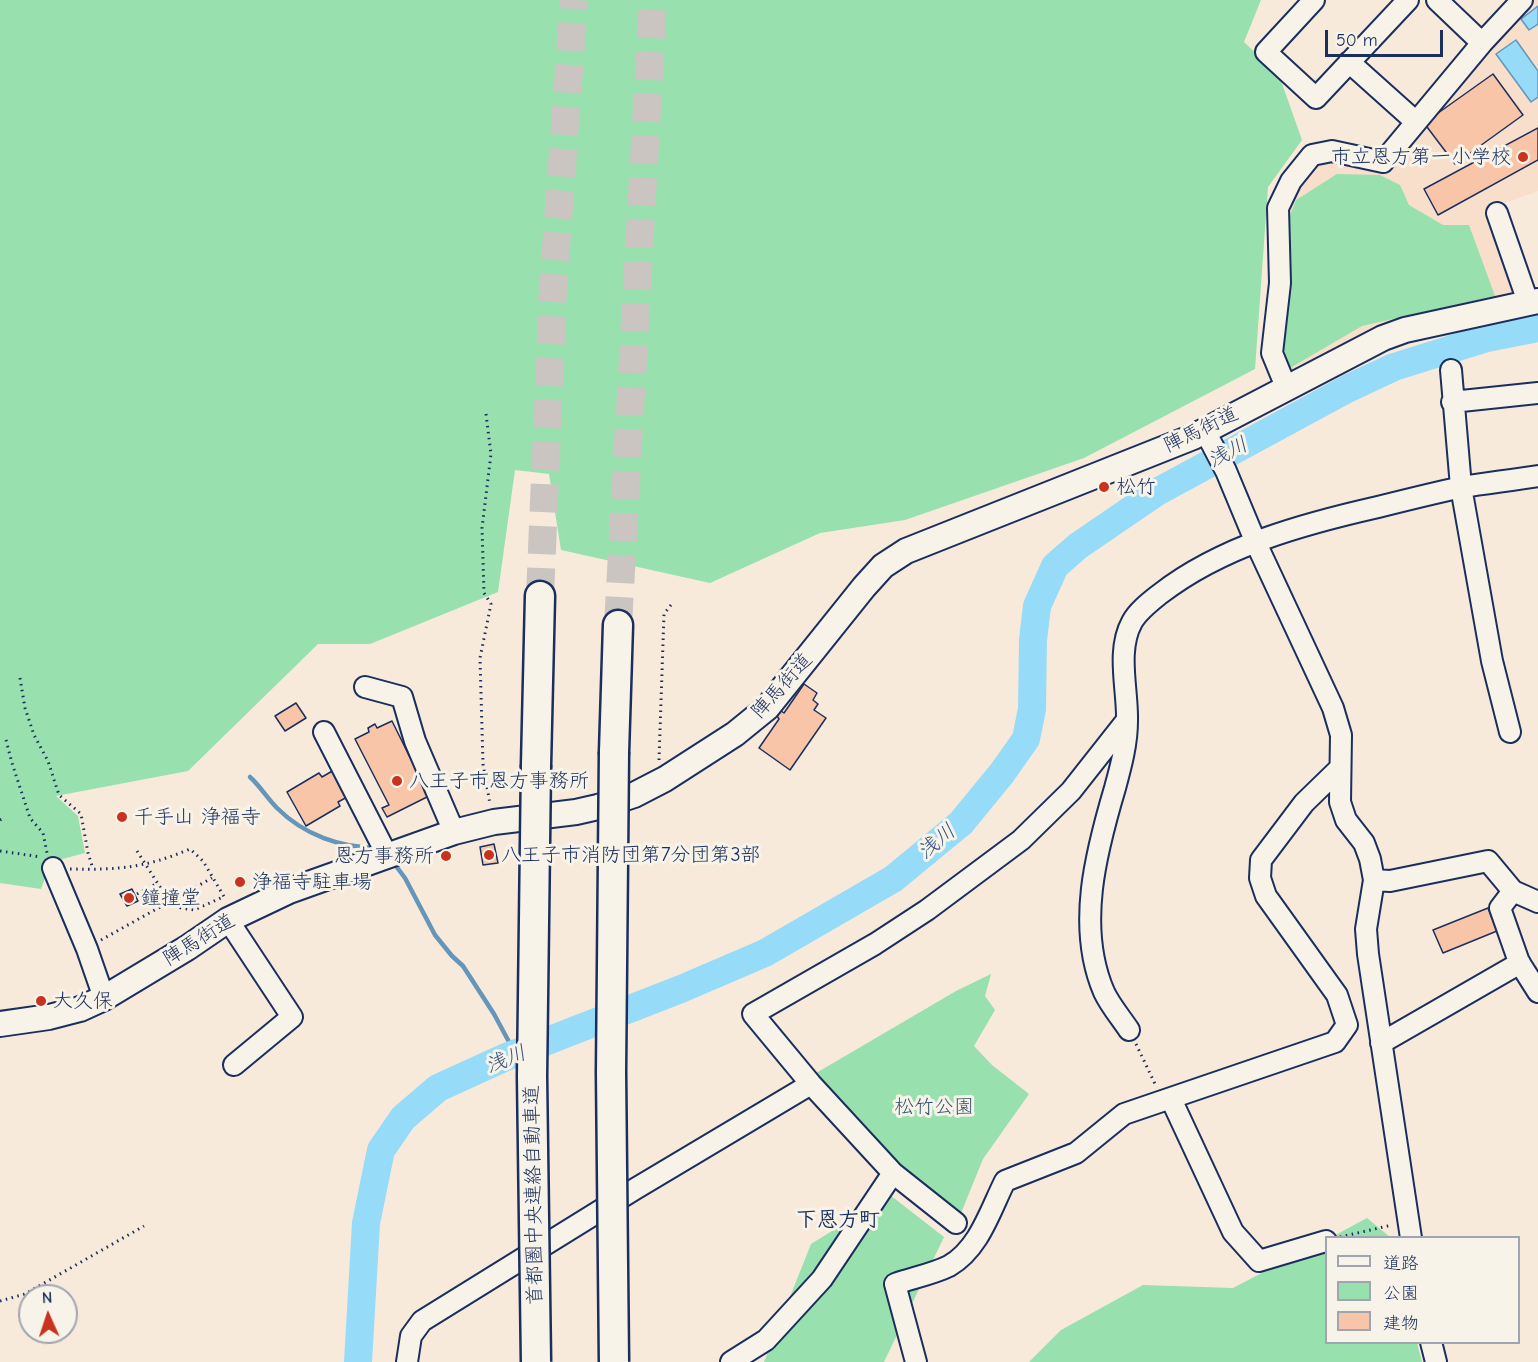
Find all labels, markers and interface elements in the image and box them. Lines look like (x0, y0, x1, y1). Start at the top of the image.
scale bar (1328, 18, 1446, 56)
text: 50 m (1336, 30, 1378, 51)
place label: 市立恩方第一小学校 (1331, 145, 1511, 169)
marker: 市立恩方第一小学校 (1516, 150, 1530, 164)
street label: 陣馬街道 (1160, 402, 1242, 458)
water label: 浅川 (1204, 432, 1252, 474)
place label: 松竹 (1116, 475, 1156, 499)
marker: 松竹 (1097, 480, 1111, 494)
street label: 陣馬街道 (746, 648, 818, 724)
place label: 八王子市恩方事務所 (409, 769, 589, 793)
marker: 八王子市恩方事務所 (390, 774, 404, 788)
place label: 千手山 浄福寺 (134, 805, 261, 829)
marker: 千手山 浄福寺 (115, 810, 129, 824)
water label: 浅川 (913, 819, 961, 865)
place label: 八王子市消防団第7分団第3部 (501, 843, 761, 867)
place label: 恩方事務所 (334, 844, 434, 868)
marker: 八王子市消防団第7分団第3部 (482, 848, 496, 862)
marker: 恩方事務所 (439, 849, 453, 863)
place label: 浄福寺駐車場 (252, 870, 372, 894)
marker: 浄福寺駐車場 (233, 875, 247, 889)
place label: 鐘撞堂 (141, 886, 201, 910)
marker: 鐘撞堂 (122, 891, 136, 905)
street label: 陣馬街道 (159, 909, 239, 971)
place label: 大久保 (53, 989, 113, 1013)
marker: 大久保 (34, 994, 48, 1008)
water label: 浅川 (482, 1040, 530, 1080)
street label: 首都圏中央連絡自動車道 (520, 1085, 548, 1305)
park label: 松竹公園 (894, 1095, 974, 1119)
district label: 下恩方町 (796, 1207, 880, 1233)
legend (1325, 1236, 1520, 1344)
text: 道路 (1383, 1253, 1419, 1274)
text: 公園 (1383, 1283, 1419, 1304)
north arrow (18, 1284, 78, 1344)
text: N (41, 1289, 53, 1307)
text: 建物 (1383, 1313, 1419, 1334)

